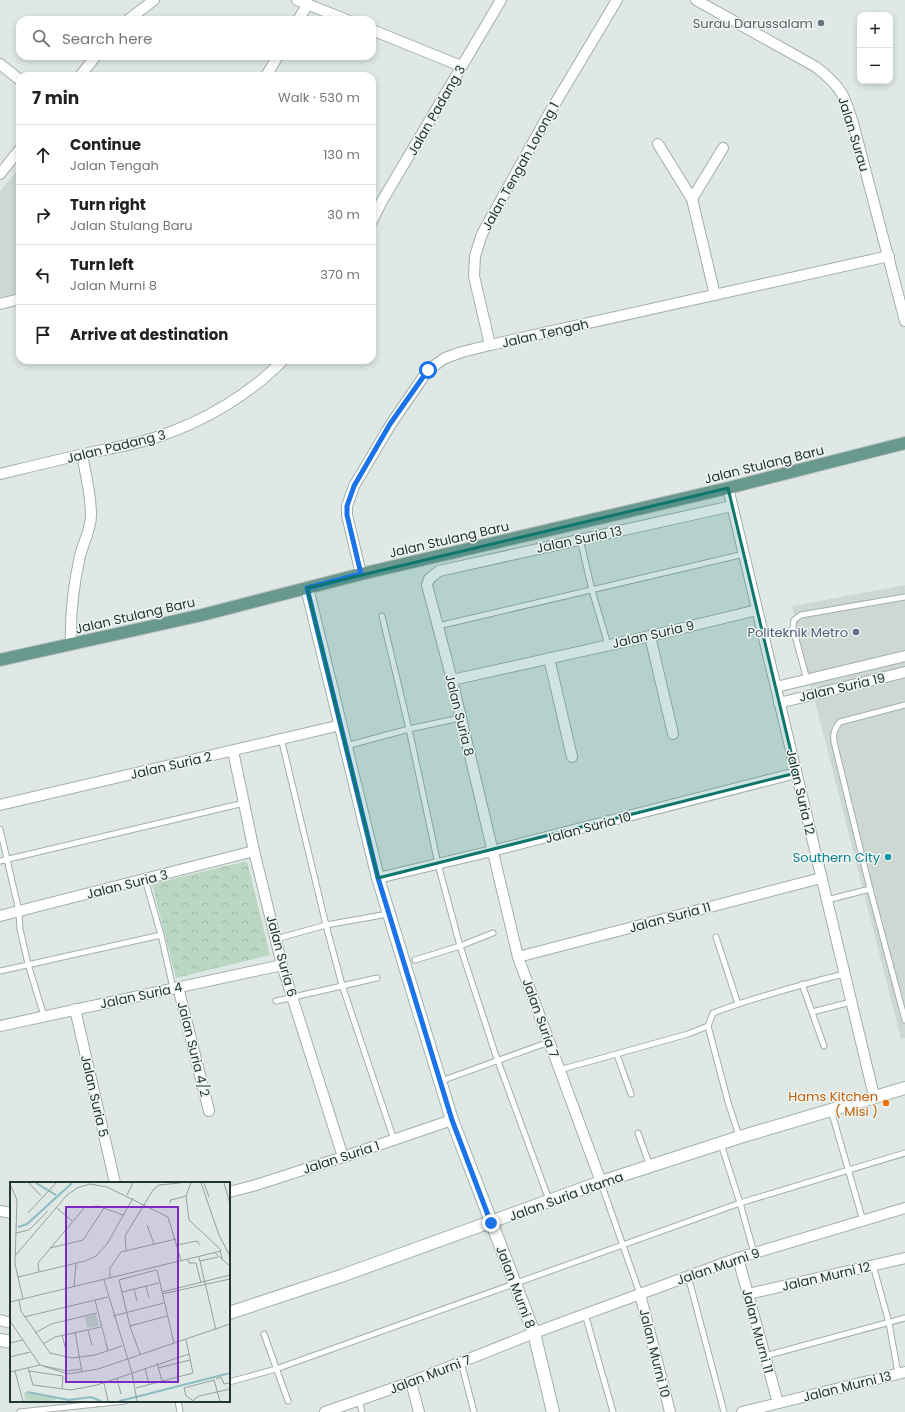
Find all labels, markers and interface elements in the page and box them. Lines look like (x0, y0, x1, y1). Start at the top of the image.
map controls (857, 12, 893, 84)
button: + (857, 12, 893, 48)
place label: Surau Darussalam (693, 14, 813, 33)
search box (16, 16, 376, 60)
marker: Surau Darussalam (816, 18, 826, 28)
icon: search (30, 27, 52, 49)
text: Search here (62, 28, 152, 49)
button: − (857, 48, 893, 84)
street label: Jalan Padang 3 (403, 62, 470, 159)
text: 7 min (32, 86, 79, 110)
text: Walk · 530 m (278, 88, 360, 107)
street label: Jalan Surau (833, 94, 874, 174)
street label: Jalan Tengah Lorong 1 (477, 99, 564, 234)
text: Continue (70, 134, 141, 155)
icon: ahead (32, 144, 54, 166)
text: 130 m (323, 145, 360, 164)
text: Jalan Tengah (70, 156, 159, 175)
text: Turn right (70, 194, 146, 215)
icon: right (32, 204, 54, 226)
text: 30 m (327, 205, 360, 224)
text: Jalan Stulang Baru (70, 216, 193, 235)
text: Turn left (70, 254, 134, 275)
icon: left (32, 264, 54, 286)
text: 370 m (320, 265, 360, 284)
text: Jalan Murni 8 (70, 276, 157, 295)
street label: Jalan Tengah (500, 314, 590, 353)
icon: arrive (32, 324, 54, 346)
text: Arrive at destination (70, 324, 228, 345)
route start (419, 361, 437, 379)
street label: Jalan Padang 3 (65, 425, 168, 468)
street label: Jalan Stulang Baru (702, 440, 826, 489)
street label: Jalan Stulang Baru (387, 516, 511, 563)
street label: Jalan Suria 13 (534, 521, 624, 558)
street label: Jalan Stulang Baru (73, 592, 197, 639)
street label: Jalan Suria 9 (610, 616, 696, 653)
place label: Politeknik Metro (747, 623, 848, 642)
marker: Politeknik Metro (851, 627, 861, 637)
street label: Jalan Suria 19 (797, 668, 887, 707)
street label: Jalan Suria 8 (440, 672, 479, 758)
street label: Jalan Suria 2 (128, 747, 214, 784)
street label: Jalan Suria 12 (781, 747, 820, 837)
street label: Jalan Suria 10 (543, 807, 633, 848)
place label: Southern City (793, 848, 881, 867)
marker: Southern City (883, 852, 893, 862)
street label: Jalan Suria 3 (84, 865, 170, 904)
street label: Jalan Suria 11 (627, 897, 713, 938)
street label: Jalan Suria 6 (261, 913, 302, 999)
street label: Jalan Suria 7 (517, 976, 564, 1060)
street label: Jalan Suria 4 (98, 977, 184, 1014)
street label: Jalan Suria 4/2 (172, 999, 215, 1099)
street label: Jalan Suria 5 (76, 1053, 113, 1139)
place label: Hams Kitchen ( Misi ) (788, 1087, 878, 1121)
marker: Hams Kitchen ( Misi ) (881, 1098, 891, 1108)
street label: Jalan Suria 1 (300, 1136, 382, 1179)
street label: Jalan Suria Utama (506, 1167, 626, 1226)
inset map (10, 1182, 230, 1402)
route end (482, 1214, 500, 1232)
street label: Jalan Murni 8 (491, 1243, 540, 1331)
street label: Jalan Murni 9 (674, 1243, 762, 1290)
street label: Jalan Murni 12 (780, 1257, 872, 1296)
street label: Jalan Murni 11 (737, 1287, 778, 1376)
street label: Jalan Murni 10 (634, 1307, 675, 1400)
street label: Jalan Murni 7 (387, 1350, 474, 1399)
street label: Jalan Murni 13 (801, 1366, 893, 1407)

